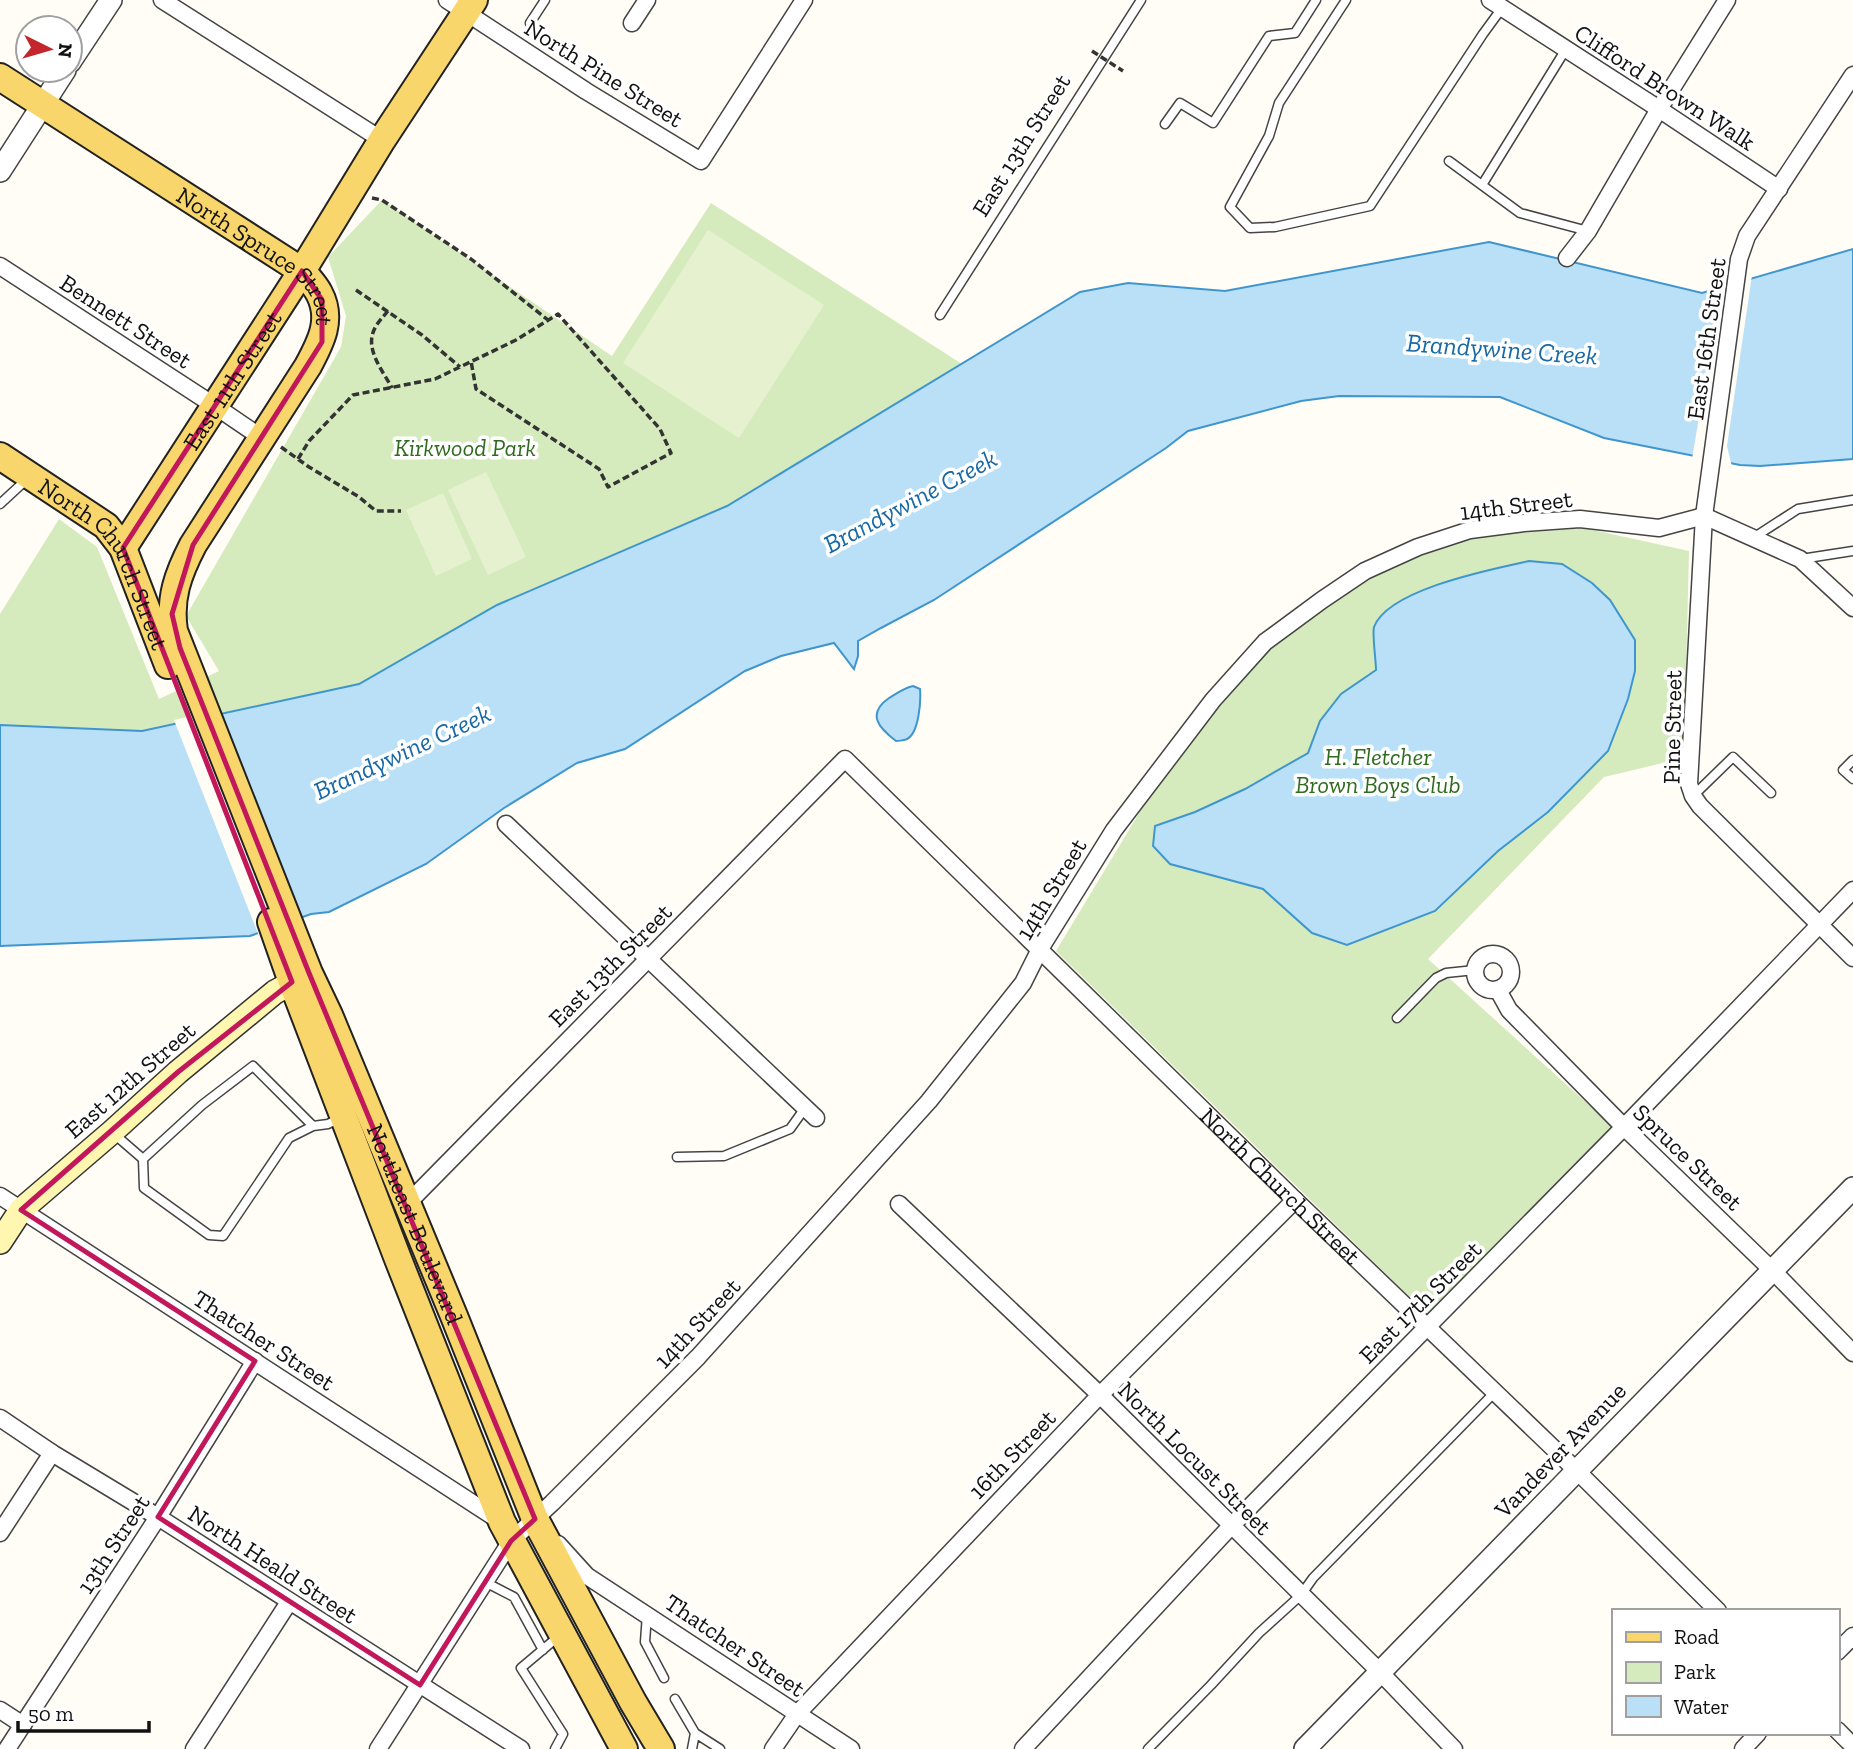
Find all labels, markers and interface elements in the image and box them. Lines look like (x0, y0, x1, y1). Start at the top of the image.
street label: North Pine Street (519, 13, 689, 133)
north arrow (14, 14, 84, 84)
street label: Clifford Brown Walk (1569, 18, 1761, 156)
text: N (53, 42, 78, 59)
street label: East 13th Street (966, 68, 1076, 222)
street label: North Spruce Street (171, 180, 340, 327)
street label: East 16th Street (1680, 256, 1732, 422)
street label: Bennett Street (55, 268, 197, 374)
street label: East 11th Street (176, 305, 287, 455)
water label: Brandywine Creek (1405, 326, 1599, 372)
park label: Kirkwood Park (394, 433, 536, 462)
water label: Brandywine Creek (818, 442, 1002, 560)
street label: North Church Street (33, 471, 175, 654)
street label: 14th Street (1458, 484, 1574, 526)
street label: Pine Street (1657, 670, 1687, 784)
water label: Brandywine Creek (308, 697, 496, 807)
park label: H. Fletcher Brown Boys Club (1295, 742, 1461, 799)
street label: 14th Street (1009, 833, 1093, 945)
street label: East 13th Street (542, 897, 678, 1033)
street label: East 12th Street (59, 1016, 201, 1144)
street label: Spruce Street (1627, 1098, 1749, 1216)
street label: North Church Street (1194, 1101, 1367, 1270)
street label: Northeast Boulevard (361, 1119, 470, 1328)
street label: East 17th Street (1353, 1235, 1487, 1369)
street label: 14th Street (648, 1272, 746, 1374)
street label: Thatcher Street (188, 1283, 340, 1397)
street label: North Locust Street (1112, 1375, 1278, 1541)
street label: Vandever Avenue (1487, 1376, 1632, 1524)
street label: 16th Street (962, 1403, 1062, 1505)
street label: 13th Street (70, 1489, 156, 1599)
street label: North Heald Street (183, 1499, 363, 1630)
street label: Thatcher Street (659, 1587, 811, 1703)
legend (1612, 1609, 1839, 1735)
text: Road (1674, 1624, 1720, 1649)
text: Park (1674, 1659, 1716, 1684)
scale bar (18, 1690, 149, 1734)
text: Water (1674, 1694, 1729, 1719)
text: 50 m (28, 1701, 74, 1726)

